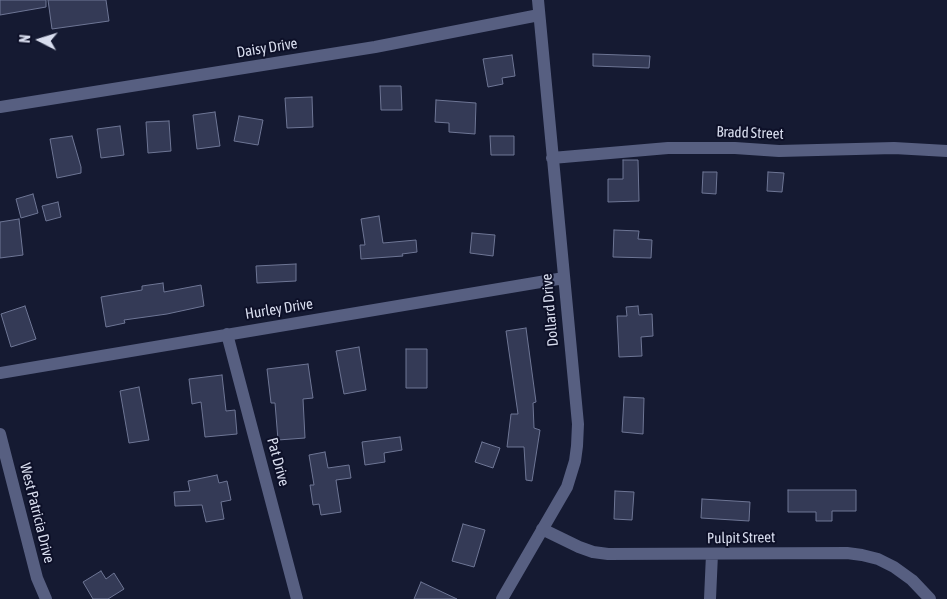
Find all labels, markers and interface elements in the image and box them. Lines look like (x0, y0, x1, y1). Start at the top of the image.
north arrow (15, 15, 65, 65)
text: N (17, 34, 33, 44)
street label: Daisy Drive (235, 34, 299, 62)
street label: Bradd Street (716, 123, 784, 143)
street label: Dollard Drive (538, 273, 562, 347)
street label: Hurley Drive (244, 295, 314, 323)
street label: Pat Drive (263, 436, 293, 488)
street label: West Patricia Drive (16, 461, 58, 565)
street label: Pulpit Street (707, 528, 775, 548)

